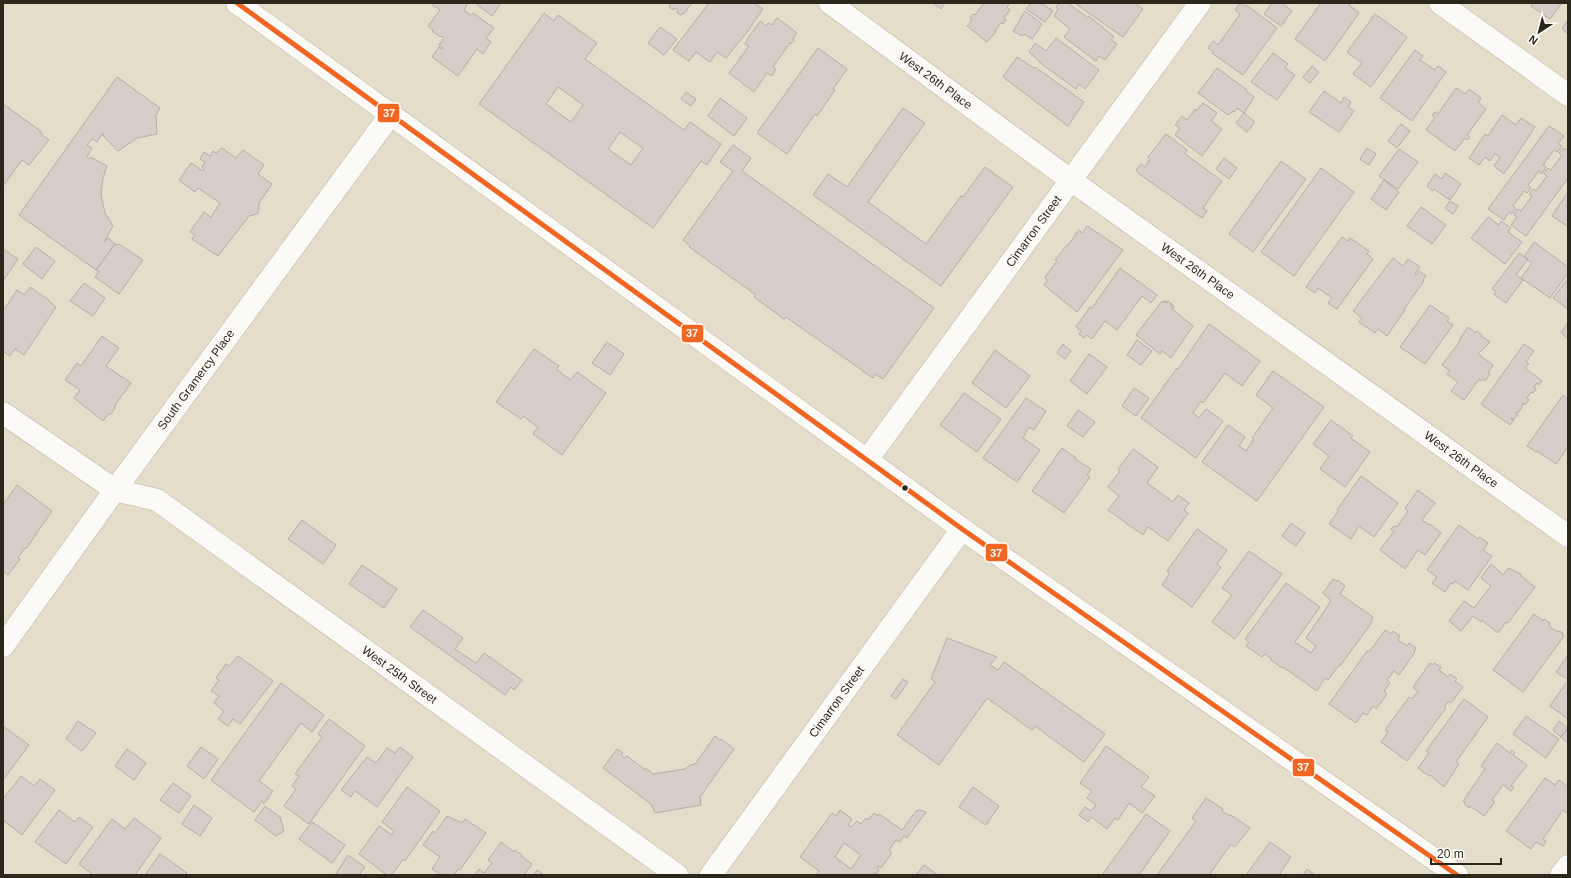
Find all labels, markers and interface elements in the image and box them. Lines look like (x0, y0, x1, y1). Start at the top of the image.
north arrow (1519, 12, 1559, 52)
text: N (1526, 33, 1540, 47)
street label: West 26th Place (896, 49, 975, 112)
line badge: 37 (377, 103, 400, 123)
text: 37 (383, 107, 395, 119)
street label: Cimarron Street (1003, 192, 1065, 270)
street label: West 26th Place (1158, 240, 1238, 302)
line badge: 37 (681, 324, 704, 343)
street label: South Gramercy Place (155, 326, 238, 432)
text: 37 (686, 327, 698, 339)
street label: West 26th Place (1422, 428, 1501, 491)
unlabelled marker (900, 483, 910, 493)
line badge: 37 (985, 543, 1008, 562)
text: 37 (990, 547, 1002, 559)
street label: West 25th Street (359, 643, 440, 707)
street label: Cimarron Street (806, 663, 868, 740)
line badge: 37 (1292, 758, 1315, 777)
text: 37 (1297, 761, 1309, 773)
scale bar (1431, 840, 1501, 866)
text: 20 m (1437, 847, 1464, 861)

